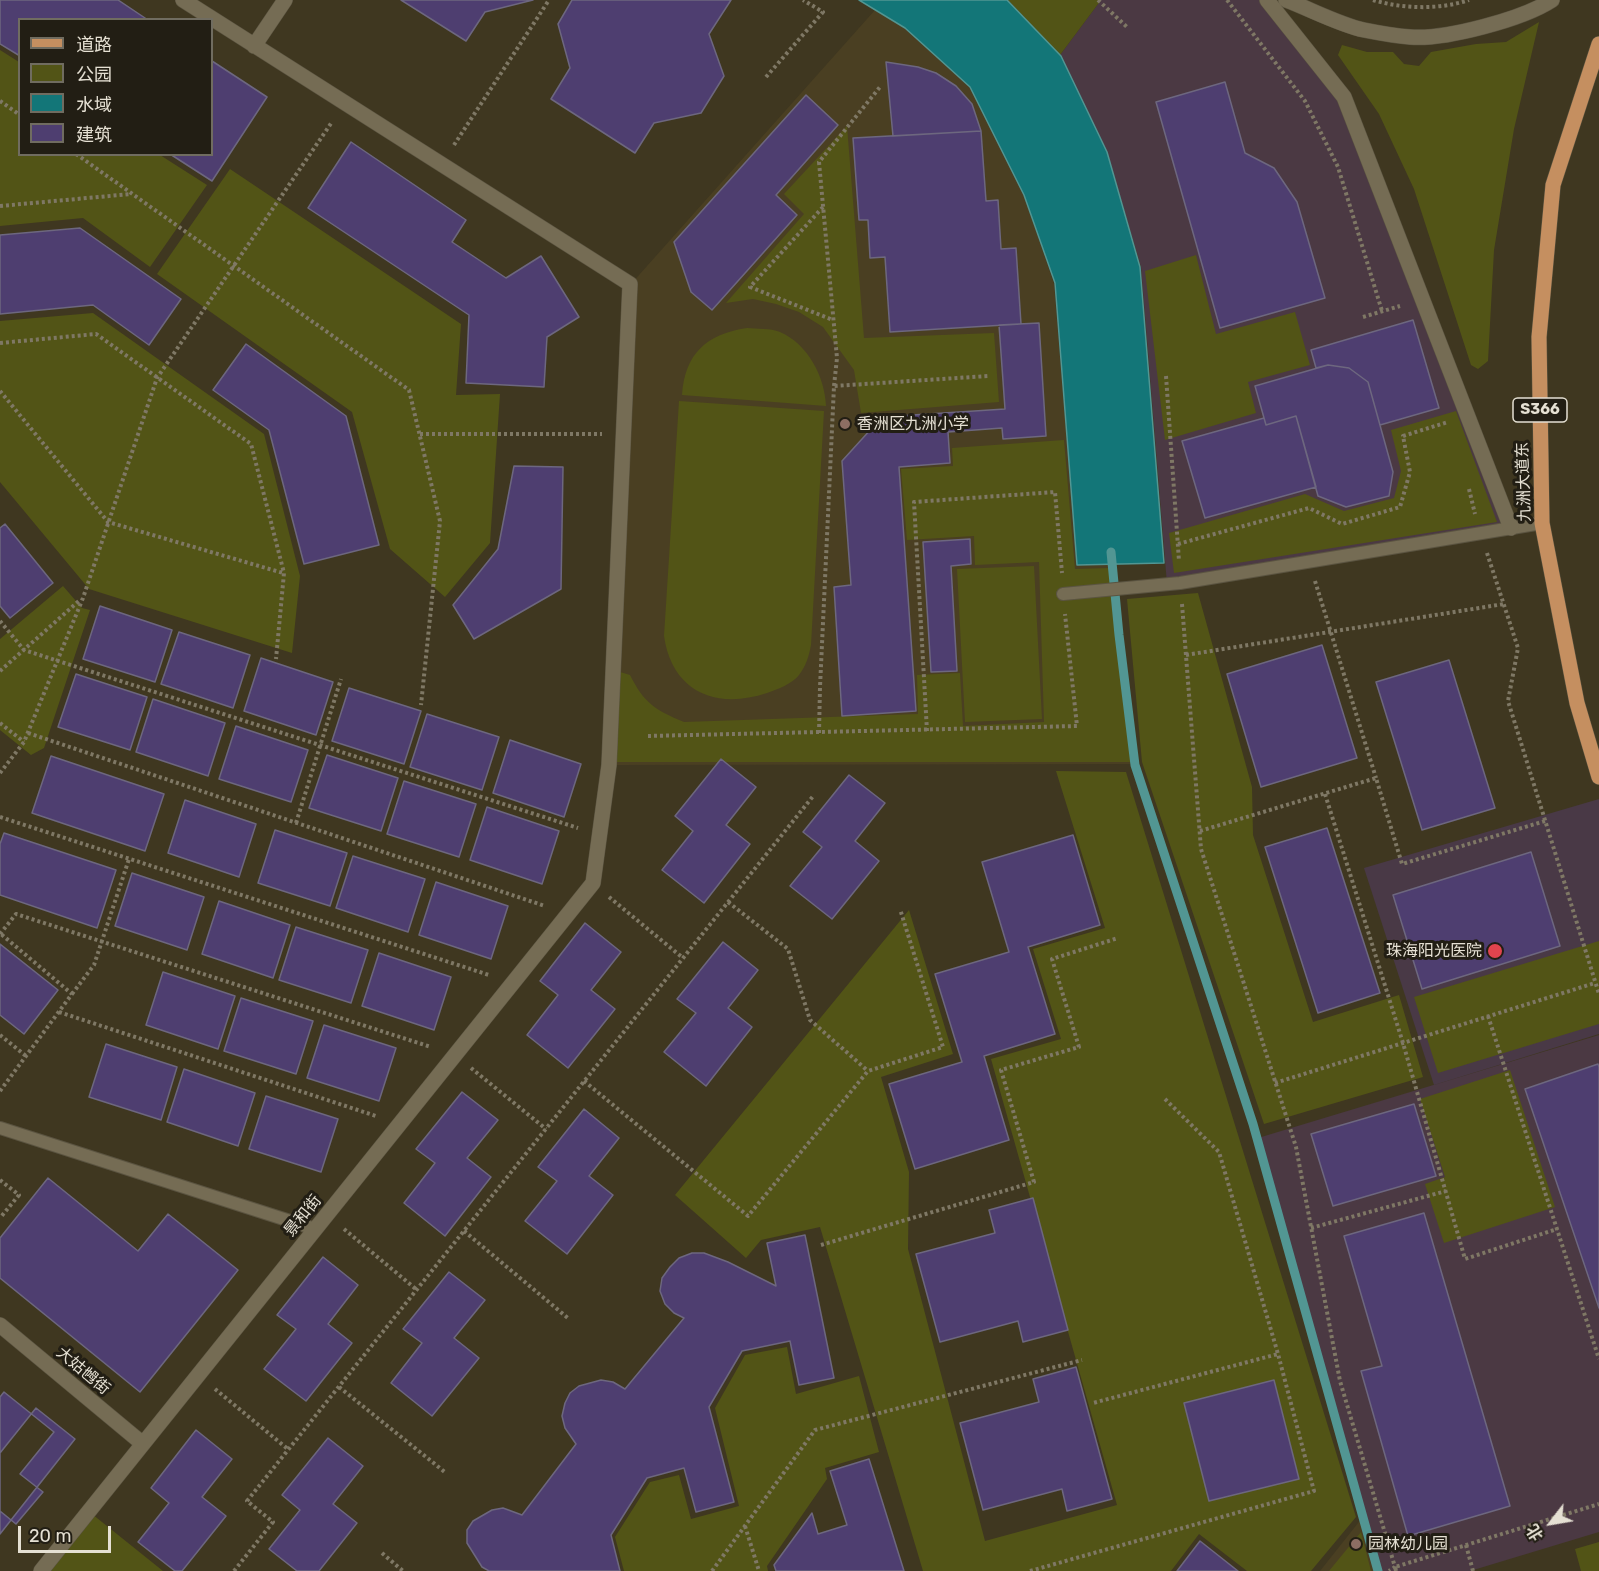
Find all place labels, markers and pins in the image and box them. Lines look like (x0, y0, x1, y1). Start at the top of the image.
place label: 香洲区九洲小学 (857, 414, 969, 434)
marker: 香洲区九洲小学 (838, 417, 852, 431)
place label: 珠海阳光医院 (1386, 941, 1482, 961)
marker: 珠海阳光医院 (1486, 942, 1504, 960)
place label: 园林幼儿园 (1368, 1534, 1448, 1554)
marker: 园林幼儿园 (1349, 1537, 1363, 1551)

